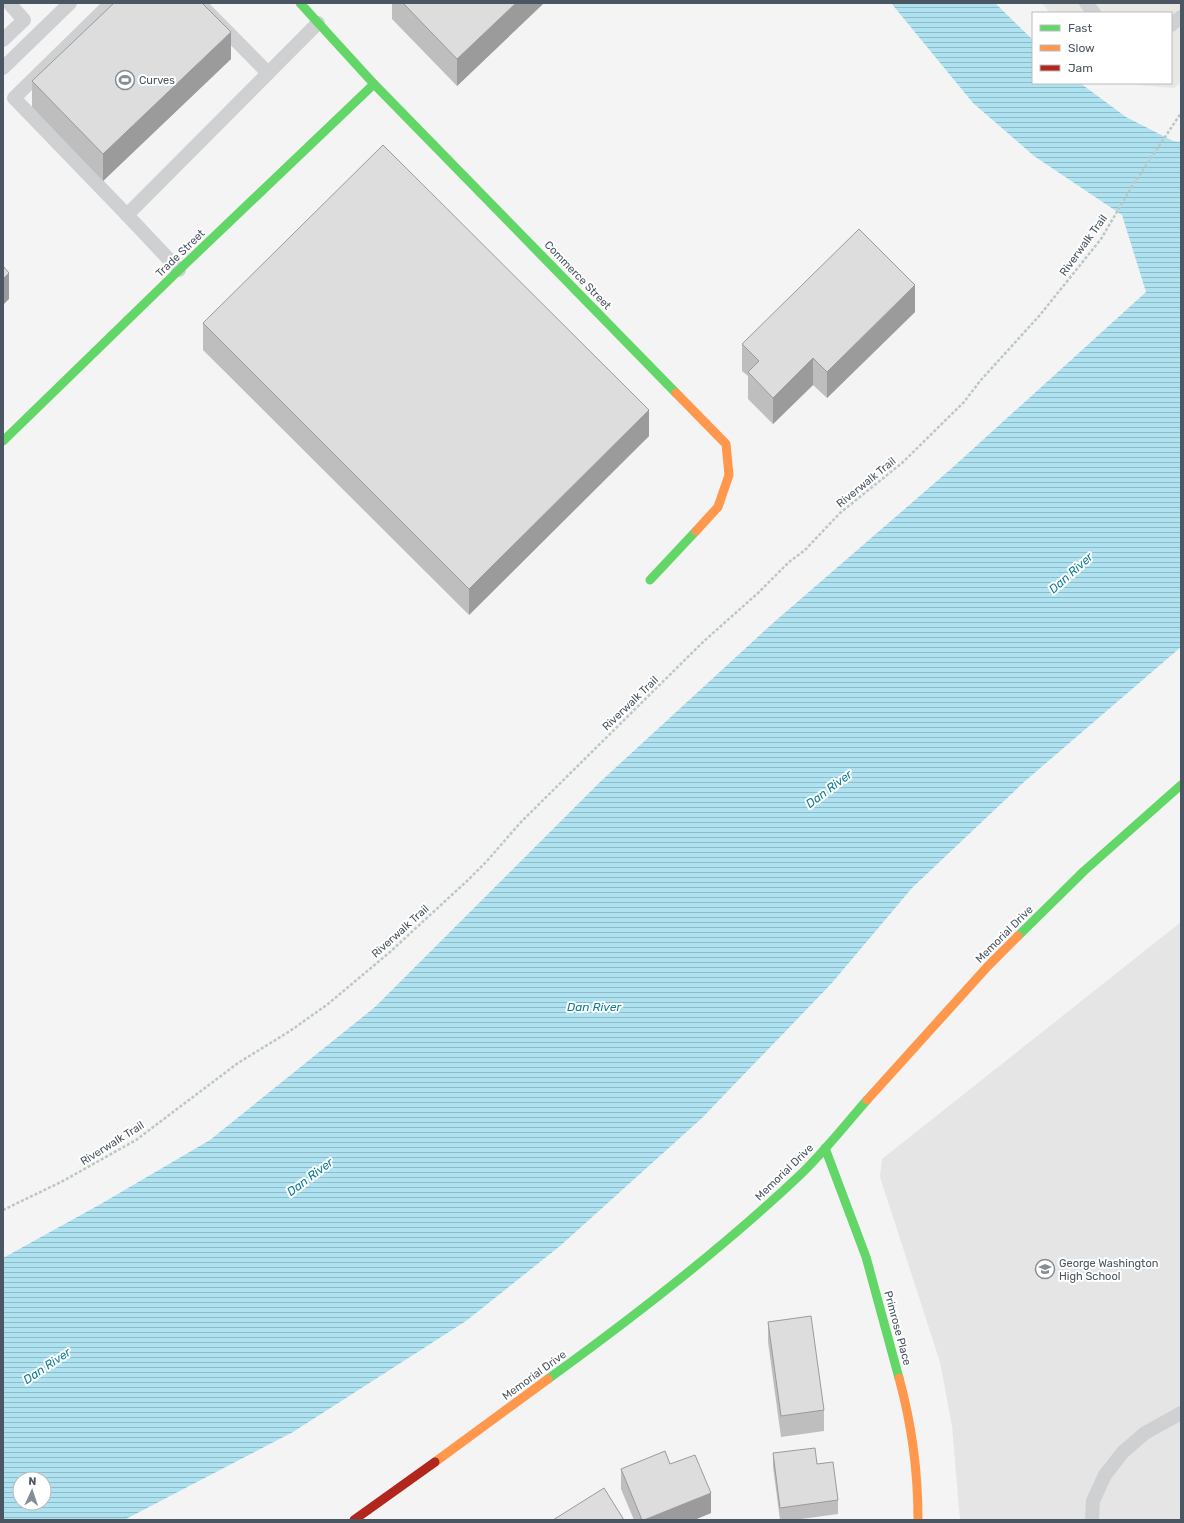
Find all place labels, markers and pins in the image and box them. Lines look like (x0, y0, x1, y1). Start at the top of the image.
sports icon: Curves (114, 69, 136, 91)
place label: Curves (139, 74, 175, 87)
place label: George Washington High School (1059, 1257, 1158, 1283)
school or university icon: George Washington High School (1034, 1258, 1056, 1280)

